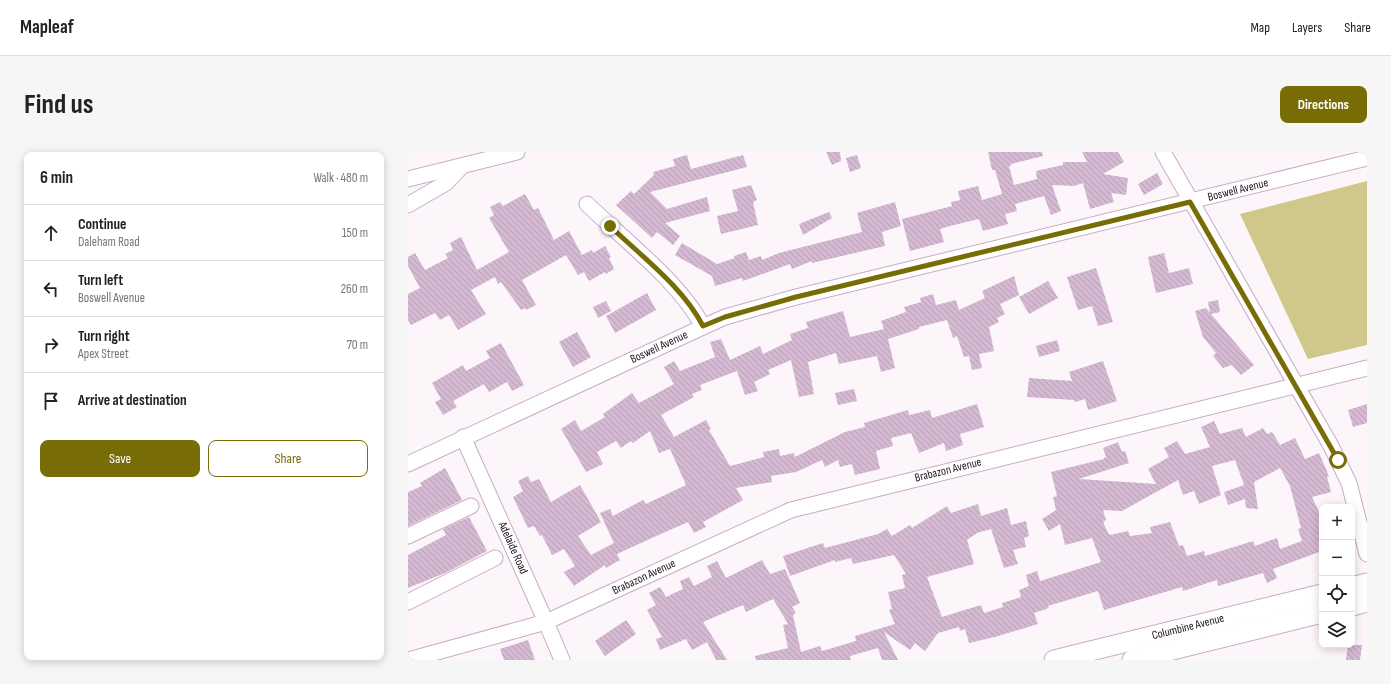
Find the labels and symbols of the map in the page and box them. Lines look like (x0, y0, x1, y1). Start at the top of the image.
street label: Boswell Avenue (1206, 175, 1270, 205)
route end (601, 217, 619, 235)
street label: Boswell Avenue (628, 327, 690, 367)
route start (1329, 451, 1347, 469)
street label: Brabazon Avenue (913, 454, 983, 486)
street label: Adelaide Road (494, 519, 531, 576)
street label: Brabazon Avenue (610, 556, 678, 598)
street label: Columbine Avenue (1150, 611, 1226, 643)

